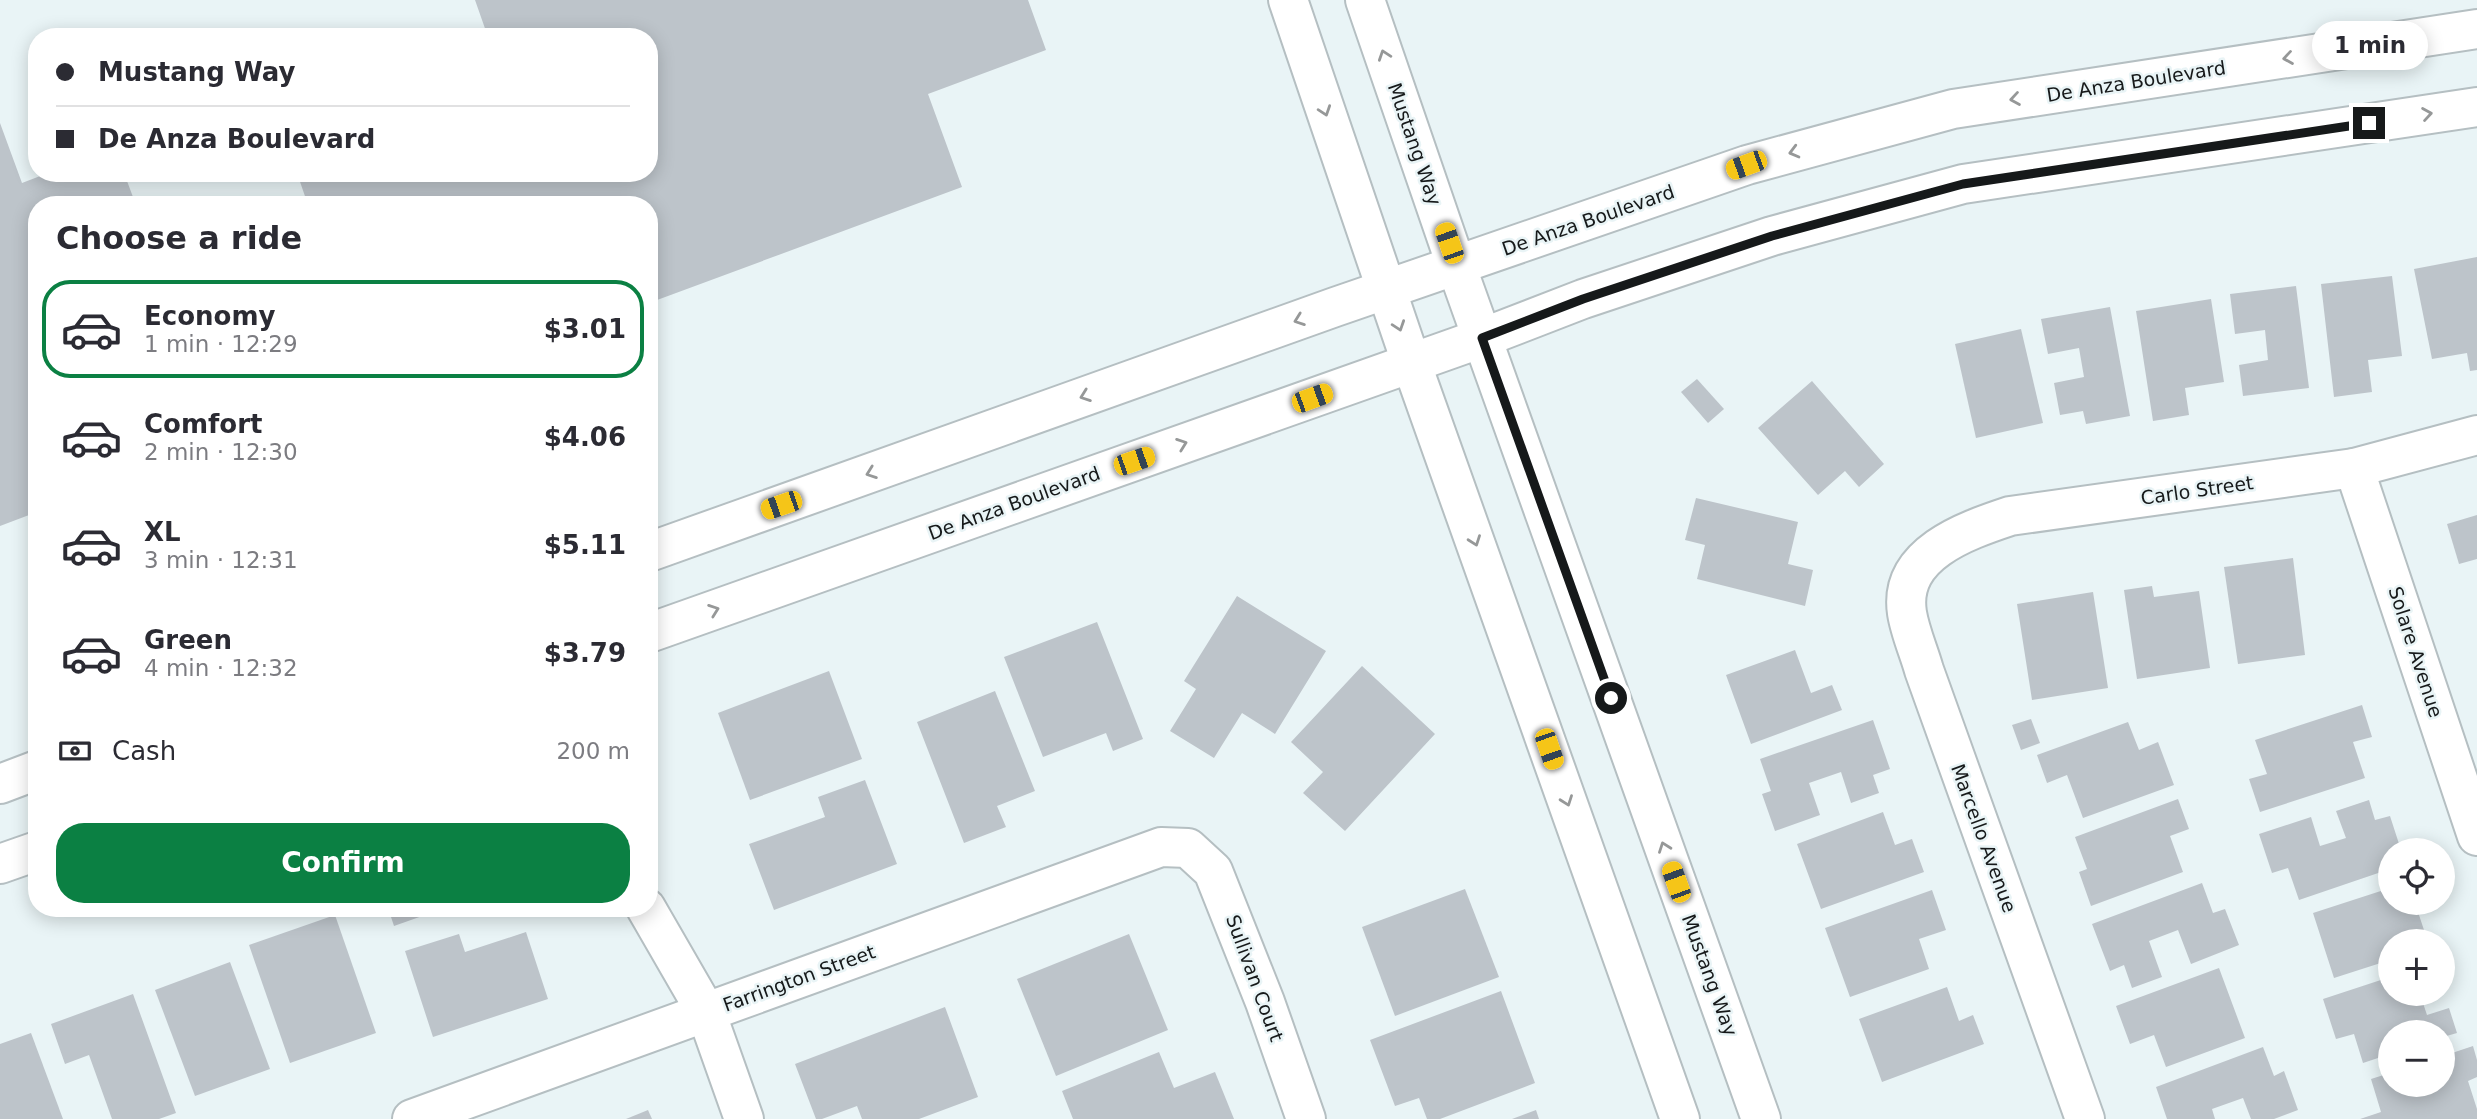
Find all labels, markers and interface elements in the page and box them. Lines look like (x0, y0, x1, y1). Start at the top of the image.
callout: 1 min (2311, 22, 2427, 71)
text: 1 min (2334, 32, 2406, 58)
one-way arrow (1378, 49, 1392, 62)
one-way arrow (2283, 50, 2294, 65)
street label: De Anza Boulevard (2045, 56, 2227, 106)
text: Mustang Way (98, 57, 295, 87)
street label: Mustang Way (1384, 80, 1446, 208)
one-way arrow (2009, 91, 2021, 106)
one-way arrow (1317, 105, 1332, 117)
route end (2353, 107, 2385, 139)
one-way arrow (2421, 107, 2433, 122)
text: De Anza Boulevard (98, 124, 375, 154)
one-way arrow (1788, 144, 1800, 159)
car (1723, 148, 1770, 182)
street label: De Anza Boulevard (1499, 180, 1677, 260)
text: Choose a ride (56, 219, 302, 257)
car (1433, 220, 1466, 266)
icon: car (60, 298, 123, 361)
text: Economy (144, 301, 275, 331)
one-way arrow (1294, 312, 1306, 326)
text: $3.01 (544, 314, 626, 344)
one-way arrow (1391, 320, 1405, 332)
text: 1 min · 12:29 (144, 331, 298, 357)
car (1289, 381, 1336, 415)
one-way arrow (1079, 388, 1091, 402)
icon: car (60, 406, 123, 469)
text: Comfort (144, 409, 262, 439)
text: $4.06 (544, 422, 626, 452)
one-way arrow (1175, 438, 1187, 452)
text: 2 min · 12:30 (144, 439, 298, 465)
car (1111, 444, 1158, 478)
street label: De Anza Boulevard (925, 462, 1103, 544)
one-way arrow (865, 465, 877, 479)
street label: Carlo Street (2139, 471, 2255, 509)
car (758, 488, 805, 522)
icon: car (60, 514, 123, 577)
text: XL (144, 517, 181, 547)
text: $5.11 (544, 530, 626, 560)
one-way arrow (1467, 534, 1481, 546)
text: 3 min · 12:31 (144, 547, 298, 573)
street label: Solare Avenue (2384, 584, 2448, 720)
one-way arrow (707, 604, 719, 618)
icon: car (60, 622, 123, 685)
text: Green (144, 625, 232, 655)
text: $3.79 (544, 638, 626, 668)
text: 4 min · 12:32 (144, 655, 298, 681)
route start (1595, 682, 1627, 714)
car (1533, 726, 1566, 772)
icon: cash (56, 732, 94, 770)
text: Cash (112, 736, 176, 766)
text: 200 m (556, 738, 630, 764)
street label: Marcello Avenue (1947, 761, 2021, 915)
one-way arrow (1559, 795, 1573, 807)
button: Confirm (56, 823, 630, 903)
map controls (2378, 838, 2455, 1097)
button: locate (2378, 838, 2455, 915)
one-way arrow (1658, 842, 1672, 854)
car (1659, 859, 1694, 905)
street label: Mustang Way (1678, 911, 1742, 1039)
street label: Sullivan Court (1222, 912, 1288, 1044)
button: + (2378, 929, 2455, 1006)
street label: Farrington Street (720, 940, 878, 1016)
button: − (2378, 1020, 2455, 1097)

